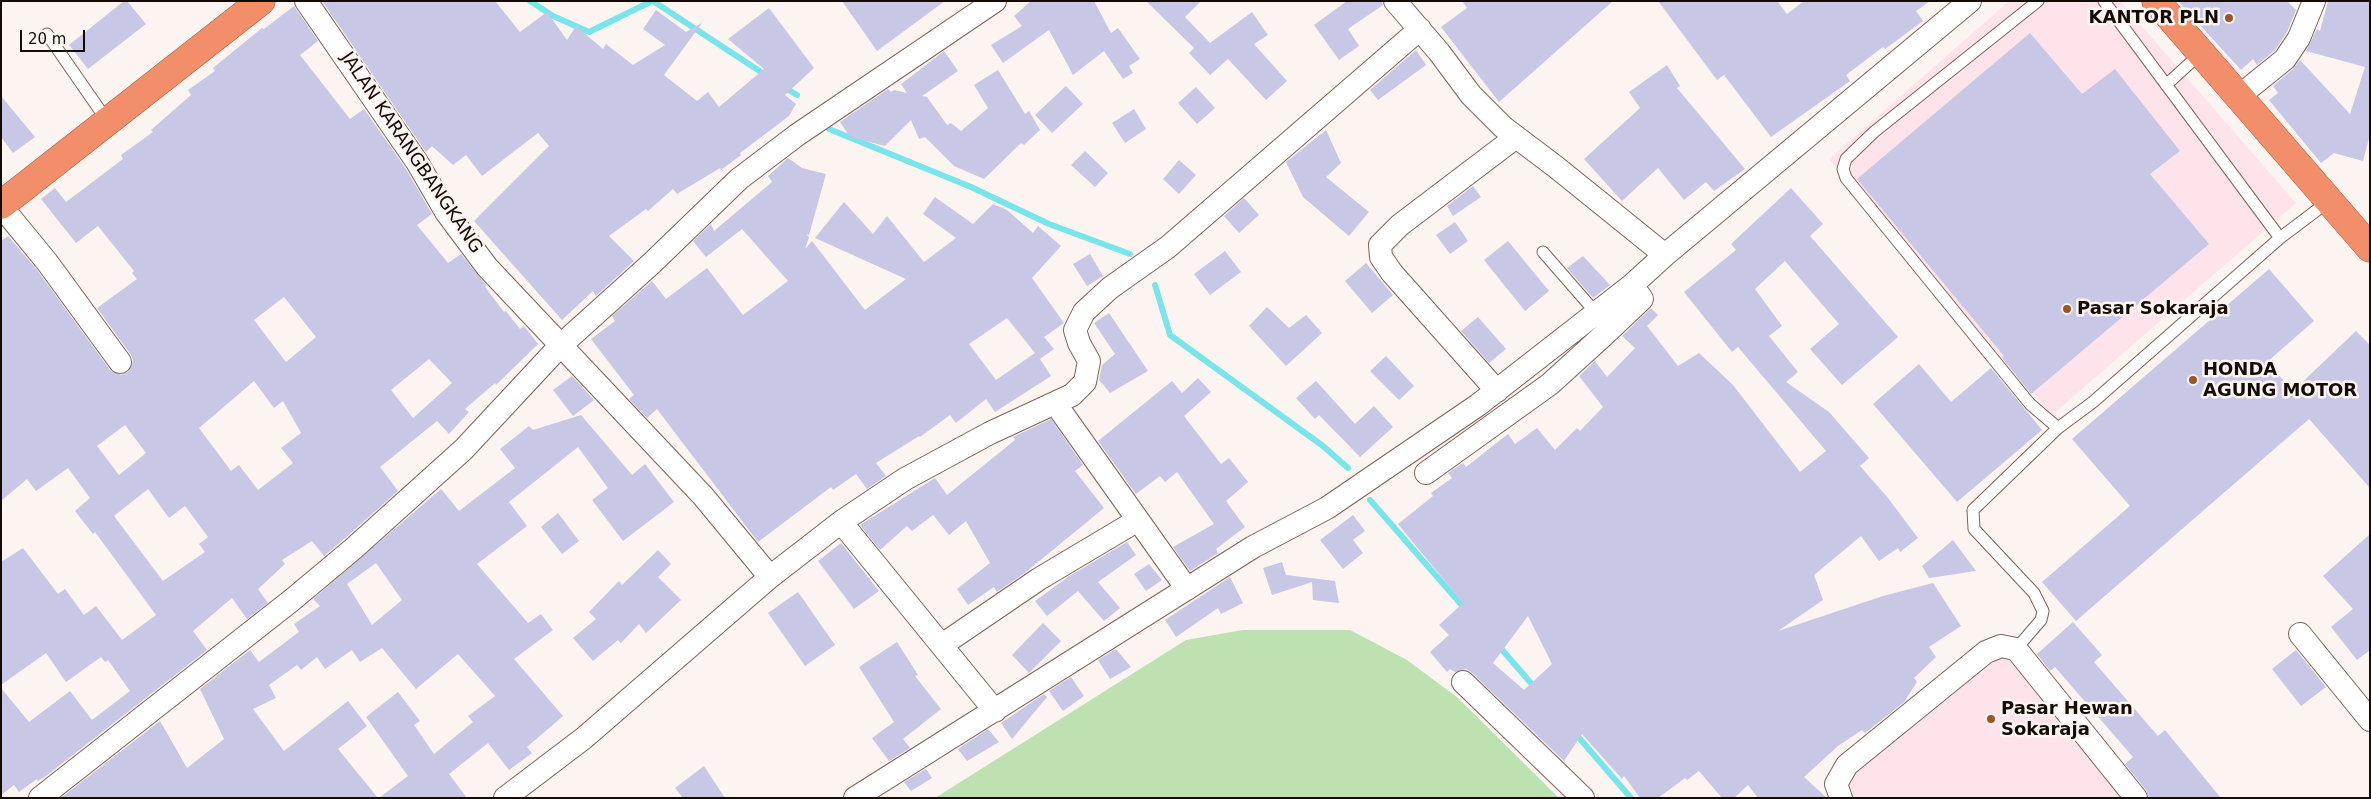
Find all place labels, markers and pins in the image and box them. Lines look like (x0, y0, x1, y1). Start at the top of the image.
place label: KANTOR PLN (2089, 7, 2219, 29)
marker: KANTOR PLN (2223, 12, 2235, 24)
place label: Pasar Sokaraja (2077, 298, 2229, 320)
marker: Pasar Sokaraja (2061, 303, 2073, 315)
place label: HONDA AGUNG MOTOR (2203, 359, 2357, 402)
marker: HONDA AGUNG MOTOR (2187, 374, 2199, 386)
place label: Pasar Hewan Sokaraja (2001, 698, 2133, 741)
marker: Pasar Hewan Sokaraja (1985, 713, 1997, 725)

